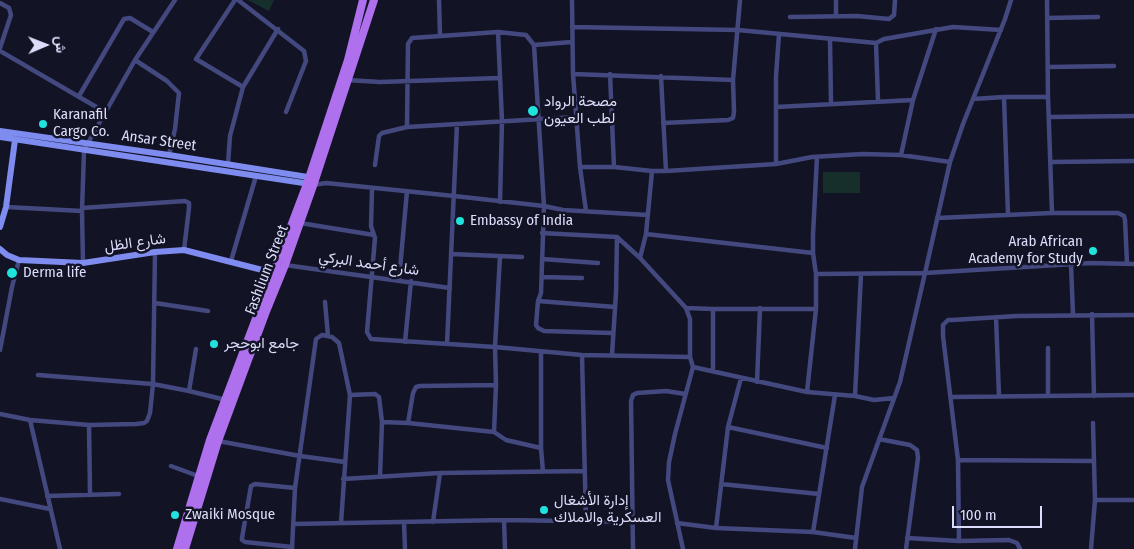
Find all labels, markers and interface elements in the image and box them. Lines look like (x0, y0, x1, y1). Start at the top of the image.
north arrow (20, 20, 70, 70)
text: ش (52, 36, 69, 53)
place label: مصحة الرواد لطب العيون (544, 93, 617, 128)
marker: مصحة الرواد لطب العيون (526, 104, 540, 118)
place label: Karanafil Cargo Co. (53, 106, 109, 141)
marker: Karanafil Cargo Co. (37, 118, 49, 130)
street label: Ansar Street (121, 127, 197, 155)
place label: Embassy of India (470, 212, 573, 230)
marker: Embassy of India (454, 215, 466, 227)
street label: Fashlium Street (242, 223, 292, 317)
street label: شارع الظل (103, 230, 167, 256)
place label: Arab African Academy for Study (968, 233, 1083, 268)
marker: Arab African Academy for Study (1087, 245, 1099, 257)
street label: شارع أحمد البركي (318, 248, 420, 280)
place label: Derma life (23, 264, 86, 282)
marker: Derma life (5, 266, 19, 280)
place label: جامع ابوحجر (224, 335, 299, 353)
marker: جامع ابوحجر (208, 338, 220, 350)
place label: إدارة الأشغال العسكرية والاملاك (554, 492, 661, 527)
scale bar (954, 496, 1044, 528)
marker: إدارة الأشغال العسكرية والاملاك (538, 504, 550, 516)
place label: Zwaiki Mosque (185, 506, 275, 524)
text: 100 m (960, 506, 997, 524)
marker: Zwaiki Mosque (169, 509, 181, 521)

